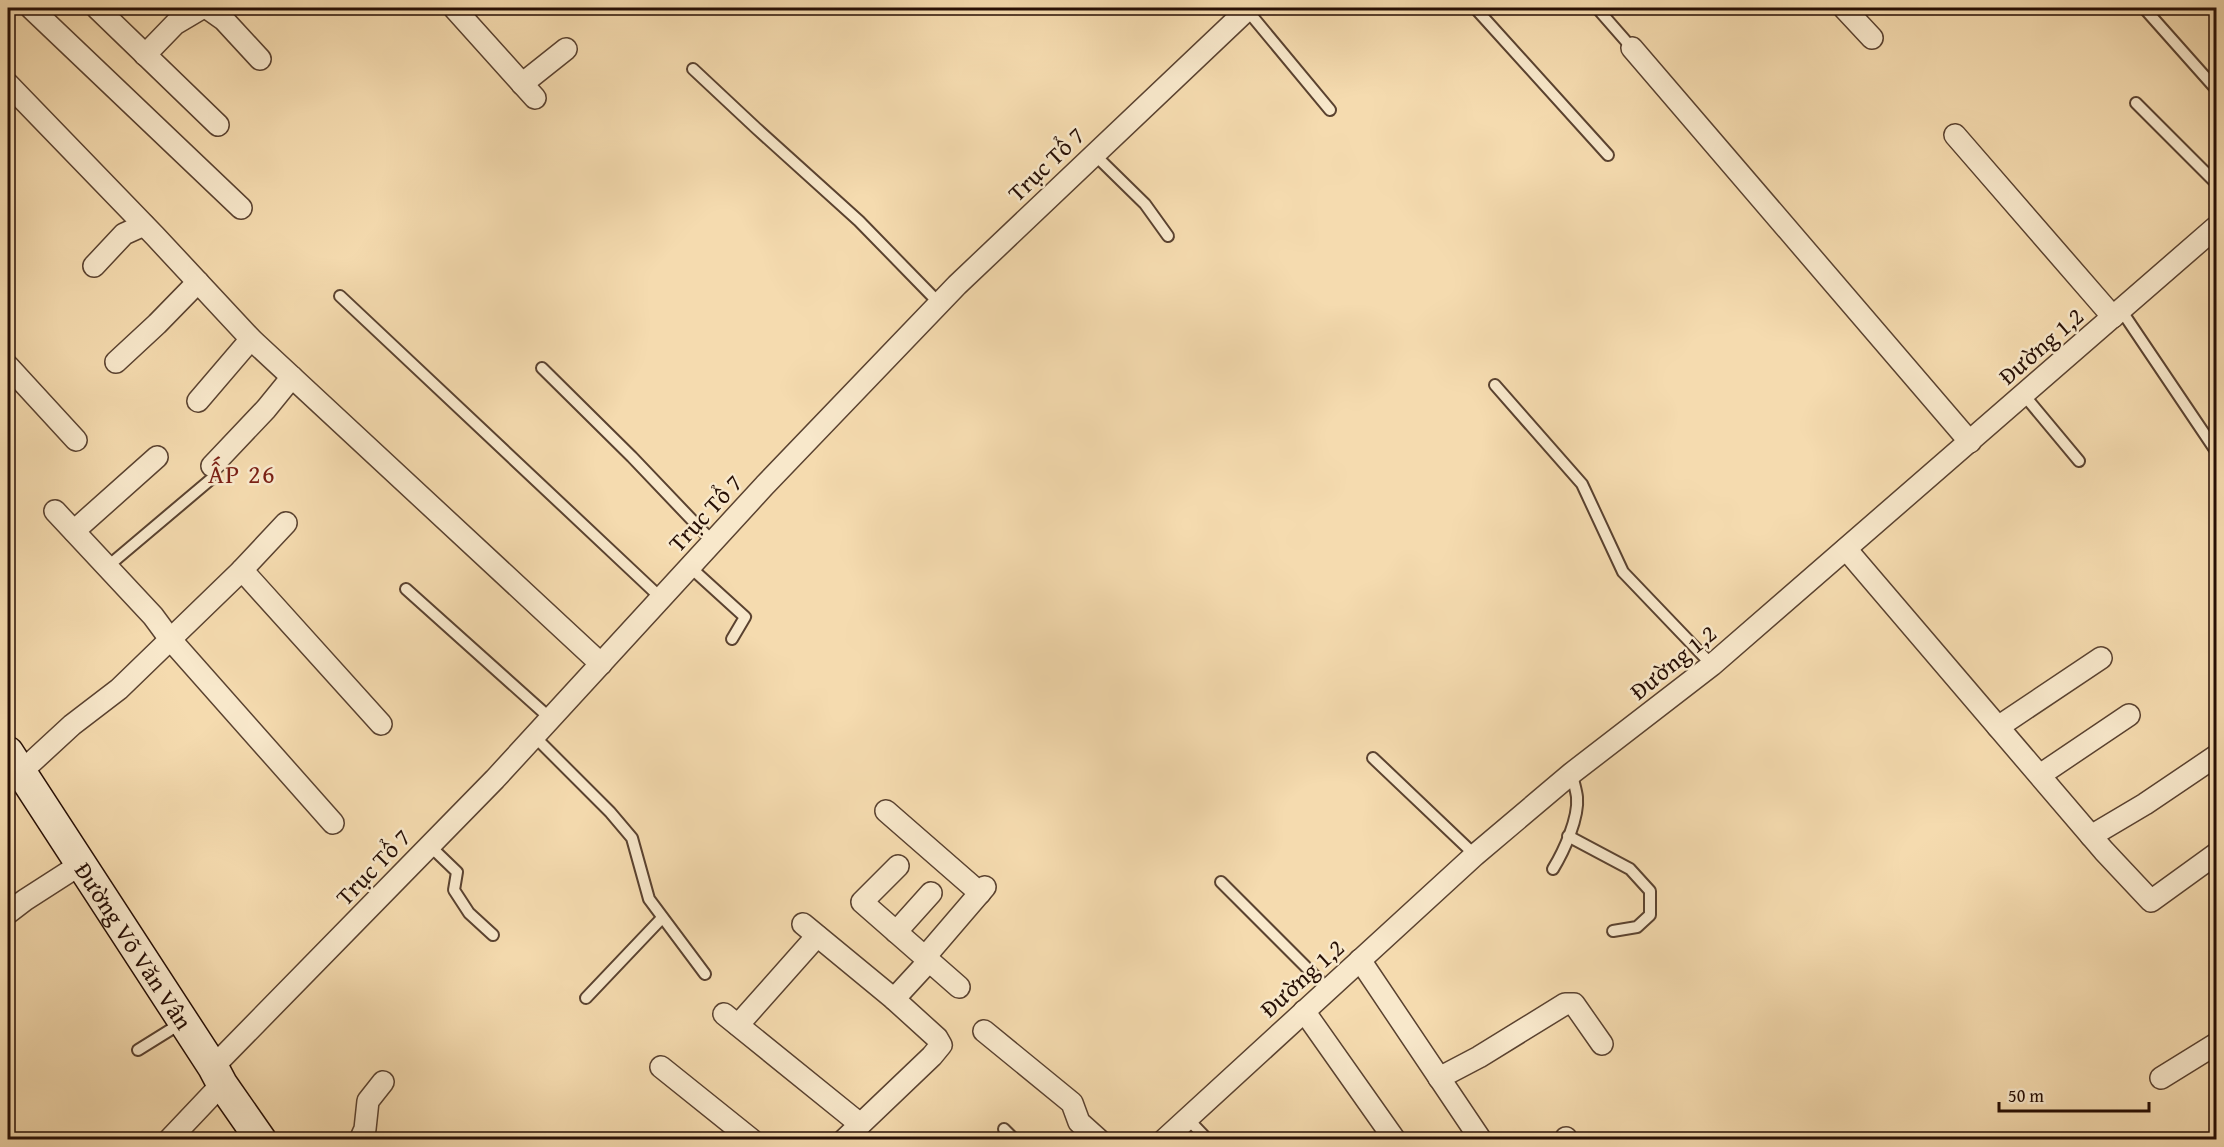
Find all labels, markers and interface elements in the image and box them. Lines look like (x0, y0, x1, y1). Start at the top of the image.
street label: Trục Tổ 7 (1000, 118, 1092, 210)
street label: Đường 1,2 (1991, 299, 2091, 393)
district label: ẤP 26 (208, 454, 276, 493)
street label: Trục Tổ 7 (660, 466, 750, 560)
street label: Đường 1,2 (1622, 616, 1724, 708)
street label: Trục Tổ 7 (327, 821, 419, 913)
street label: Đường Võ Văn Vân (67, 855, 202, 1037)
street label: Đường 1,2 (1252, 931, 1352, 1025)
scale bar (1999, 1075, 2149, 1113)
text: 50 m (2008, 1082, 2044, 1109)

